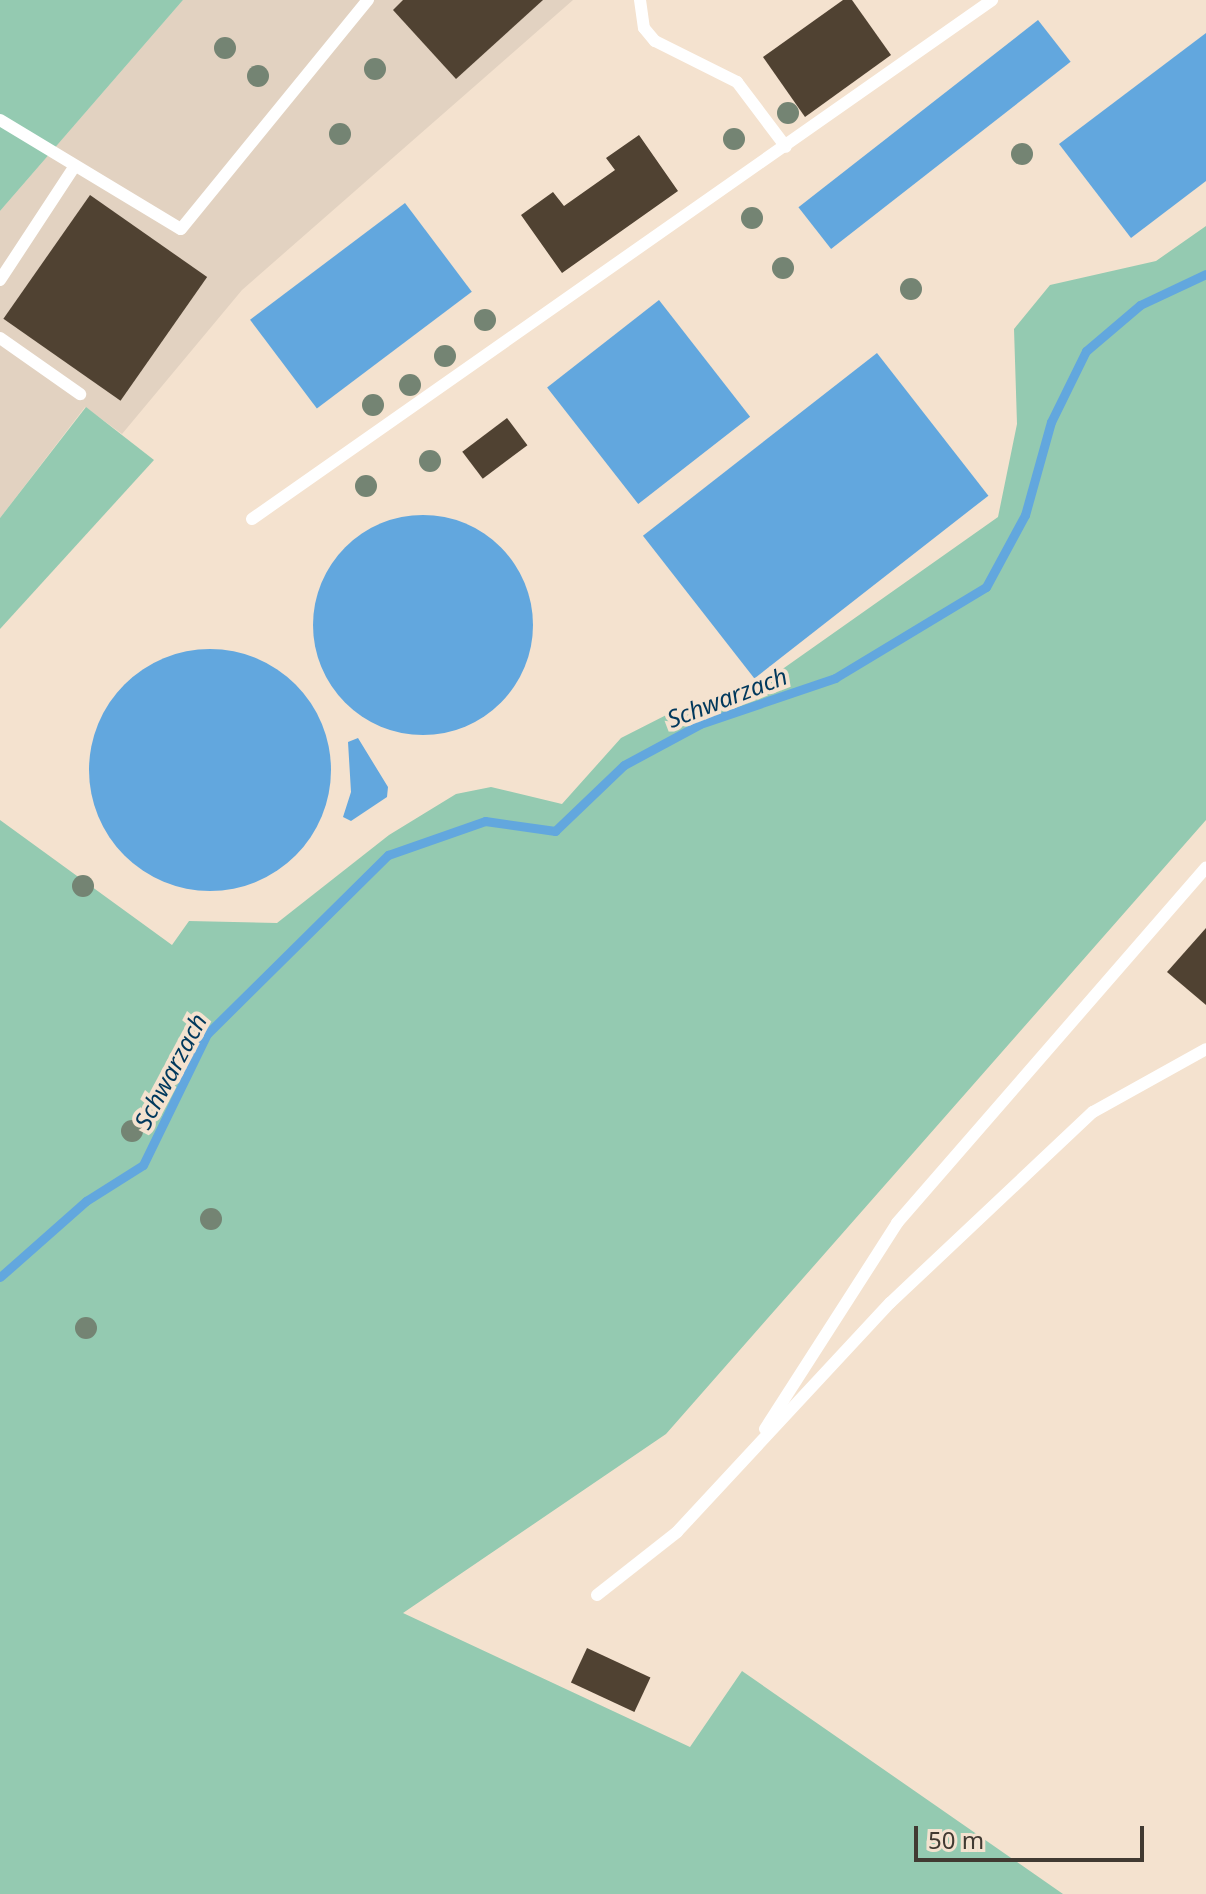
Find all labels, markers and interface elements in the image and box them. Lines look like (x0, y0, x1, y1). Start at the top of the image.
water label: Schwarzach (663, 661, 791, 733)
water label: Schwarzach (128, 1008, 212, 1134)
scale bar (918, 1810, 1148, 1860)
text: 50 m (928, 1823, 984, 1856)

